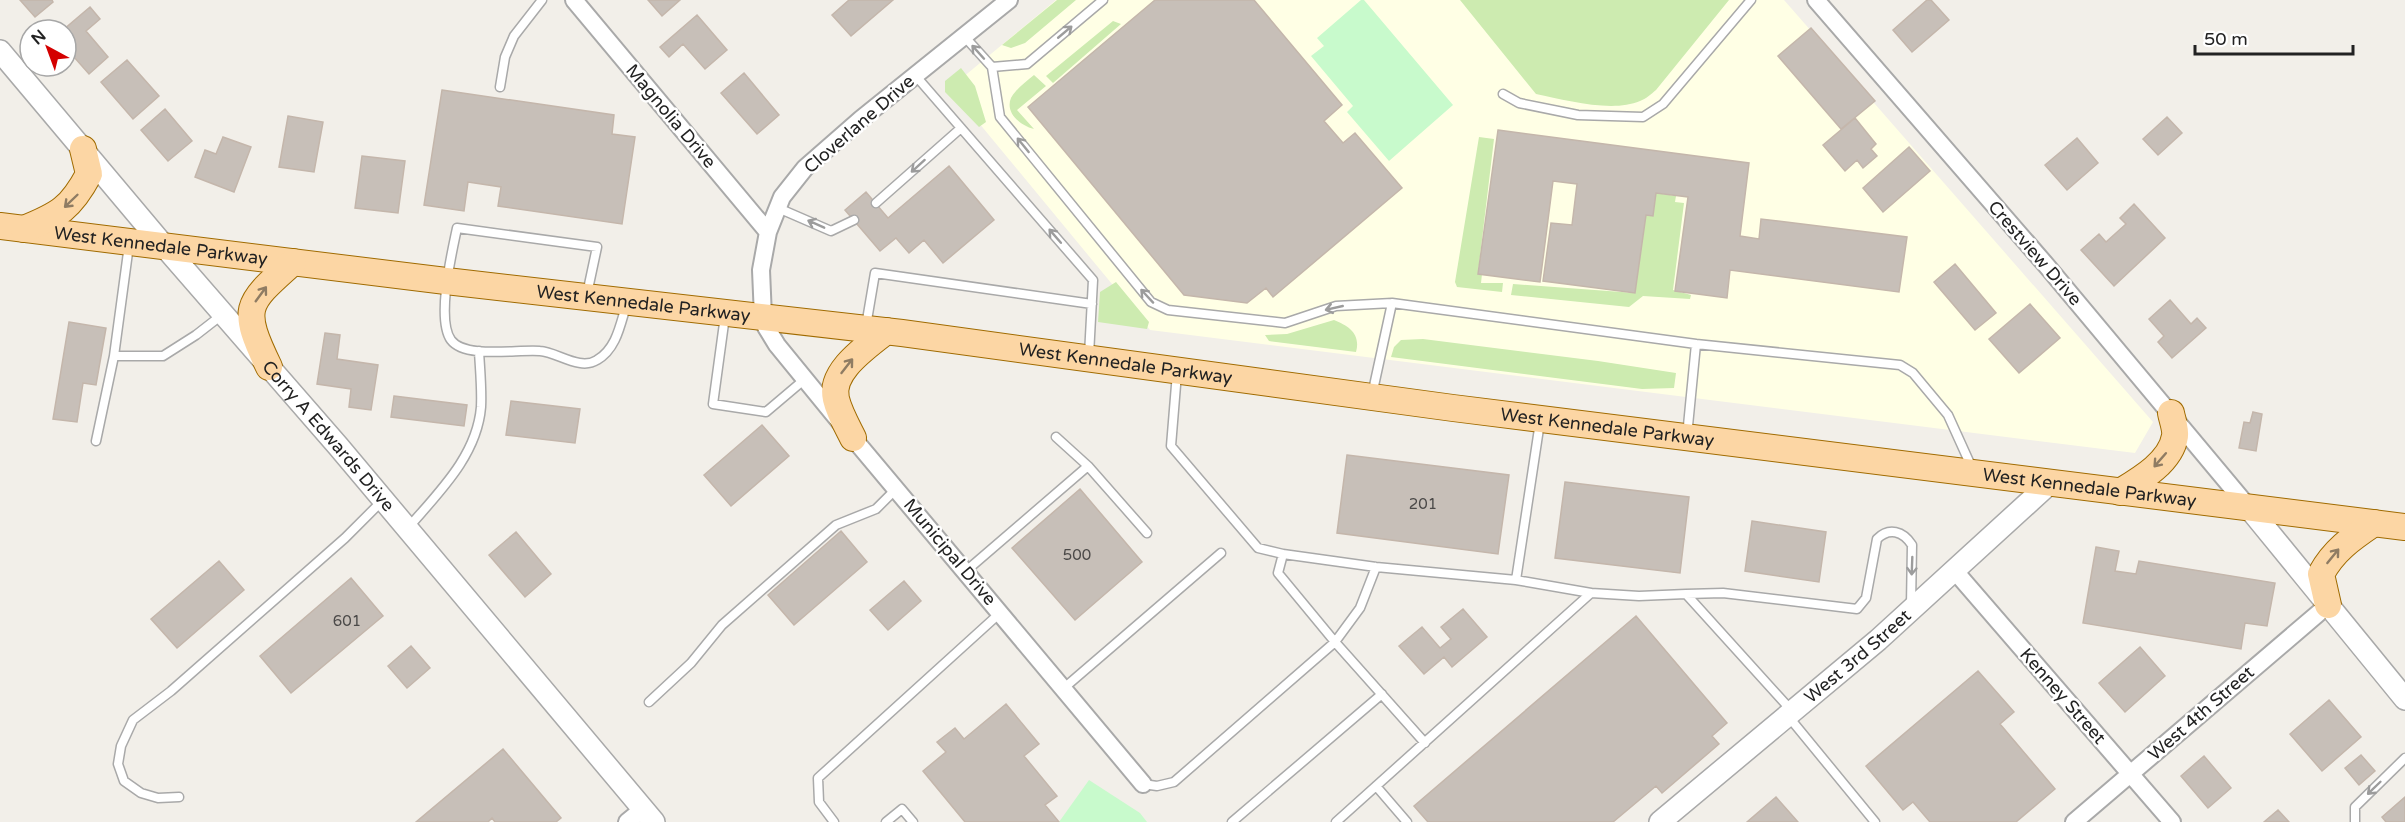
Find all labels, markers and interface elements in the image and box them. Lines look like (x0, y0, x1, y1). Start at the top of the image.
north arrow (18, 18, 78, 78)
scale bar (2195, 18, 2352, 56)
one-way arrow (1057, 25, 1072, 39)
text: N (27, 26, 50, 49)
text: 50 m (2204, 28, 2248, 50)
one-way arrow (971, 44, 985, 59)
street label: Magnolia Drive (621, 60, 721, 172)
street label: Cloverlane Drive (799, 70, 919, 178)
one-way arrow (1016, 137, 1029, 153)
one-way arrow (911, 158, 927, 172)
one-way arrow (64, 193, 79, 208)
street label: Crestview Drive (1983, 196, 2087, 310)
one-way arrow (807, 218, 825, 229)
street label: West Kennedale Parkway (53, 222, 269, 270)
one-way arrow (1048, 229, 1062, 244)
street label: West Kennedale Parkway (535, 280, 752, 327)
one-way arrow (254, 286, 267, 302)
one-way arrow (1140, 288, 1154, 303)
one-way arrow (1324, 303, 1344, 314)
street label: West Kennedale Parkway (1017, 338, 1234, 389)
street label: Corry A Edwards Drive (258, 356, 399, 516)
one-way arrow (841, 358, 854, 374)
street label: West Kennedale Parkway (1499, 403, 1716, 452)
one-way arrow (2153, 452, 2167, 467)
street label: West Kennedale Parkway (1981, 463, 2198, 512)
street label: Municipal Drive (899, 494, 1001, 610)
house number: 201 (1409, 495, 1437, 513)
house number: 500 (1063, 546, 1091, 564)
one-way arrow (2326, 548, 2339, 564)
one-way arrow (1906, 556, 1917, 576)
street label: West 3rd Street (1800, 604, 1916, 708)
house number: 601 (333, 612, 361, 630)
street label: Kenney Street (2015, 643, 2111, 749)
street label: West 4th Street (2144, 661, 2258, 765)
one-way arrow (2367, 781, 2382, 795)

